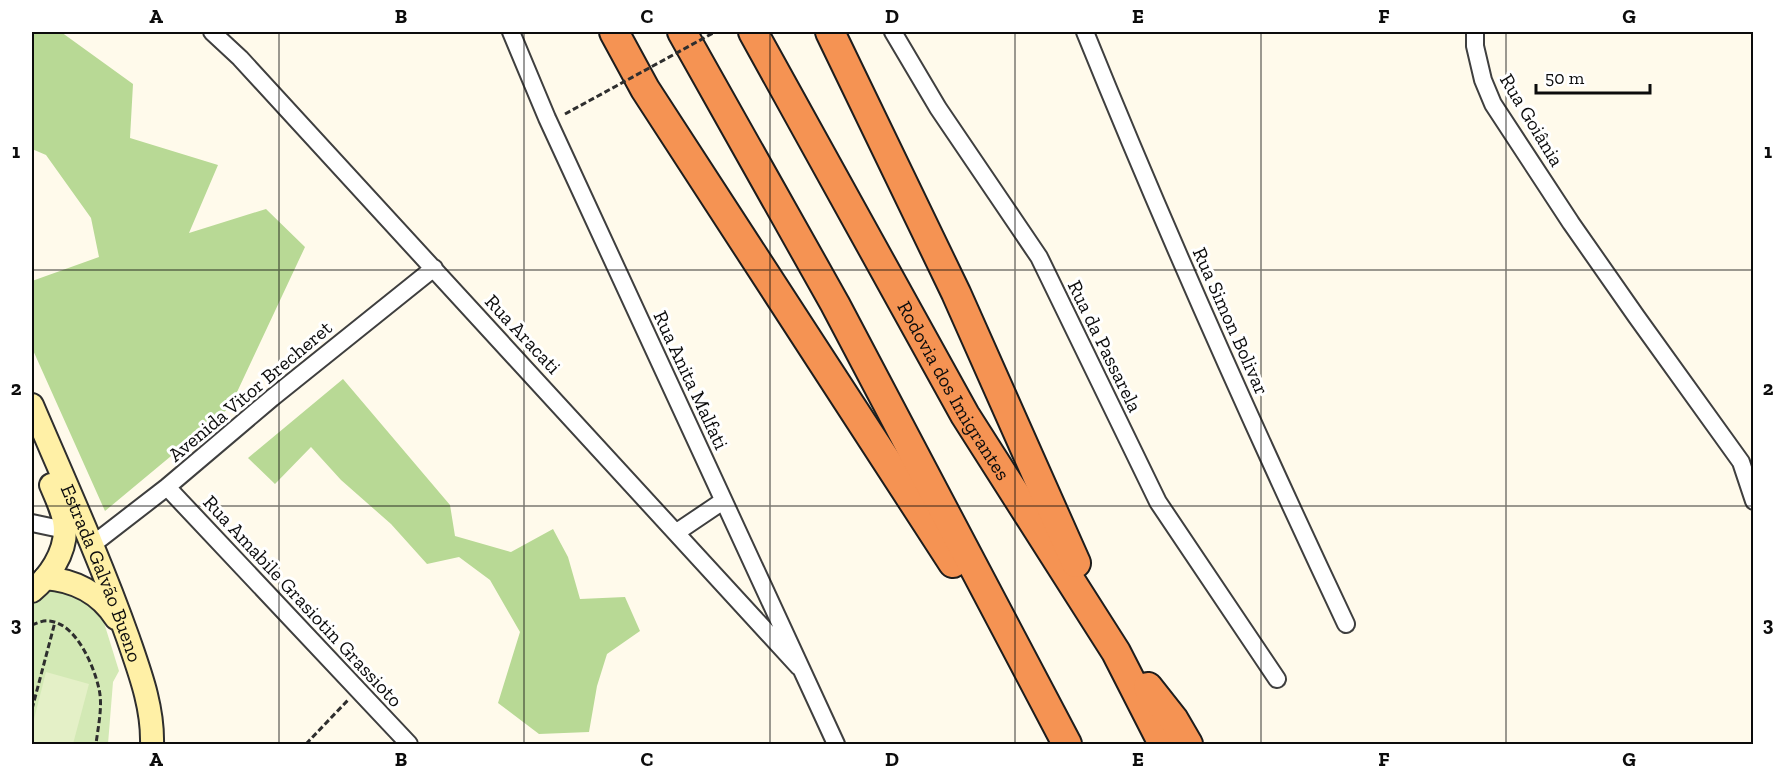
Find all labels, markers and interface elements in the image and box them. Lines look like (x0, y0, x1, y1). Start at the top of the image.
text: A (149, 4, 163, 28)
text: B (395, 4, 407, 28)
text: C (641, 4, 654, 28)
text: D (885, 4, 899, 28)
text: E (1132, 4, 1144, 28)
text: F (1378, 4, 1390, 28)
text: G (1622, 4, 1636, 28)
scale bar (1536, 57, 1650, 95)
text: 50 m (1545, 67, 1585, 89)
street label: Rua Goiânia (1495, 69, 1569, 171)
text: 1 (12, 139, 20, 163)
text: 1 (1764, 139, 1772, 163)
street label: Rua Simon Bolivar (1188, 244, 1274, 398)
street label: Rua da Passarela (1063, 276, 1147, 416)
street label: Rua Aracati (480, 289, 566, 379)
street label: Rodovia dos Imigrantes (892, 297, 1015, 485)
street label: Rua Anita Malfati (648, 307, 734, 454)
street label: Avenida Vitor Brecheret (163, 315, 337, 466)
text: 2 (11, 376, 22, 400)
text: 2 (1763, 376, 1774, 400)
street label: Estrada Galvão Bueno (56, 481, 147, 665)
street label: Rua Amabile Grasiotin Grassioto (198, 490, 408, 712)
text: 3 (11, 612, 22, 636)
text: 3 (1763, 612, 1774, 636)
text: A (149, 747, 163, 771)
text: B (395, 747, 407, 771)
text: C (641, 747, 654, 771)
text: D (885, 747, 899, 771)
text: E (1132, 747, 1144, 771)
text: F (1378, 747, 1390, 771)
text: G (1622, 747, 1636, 771)

